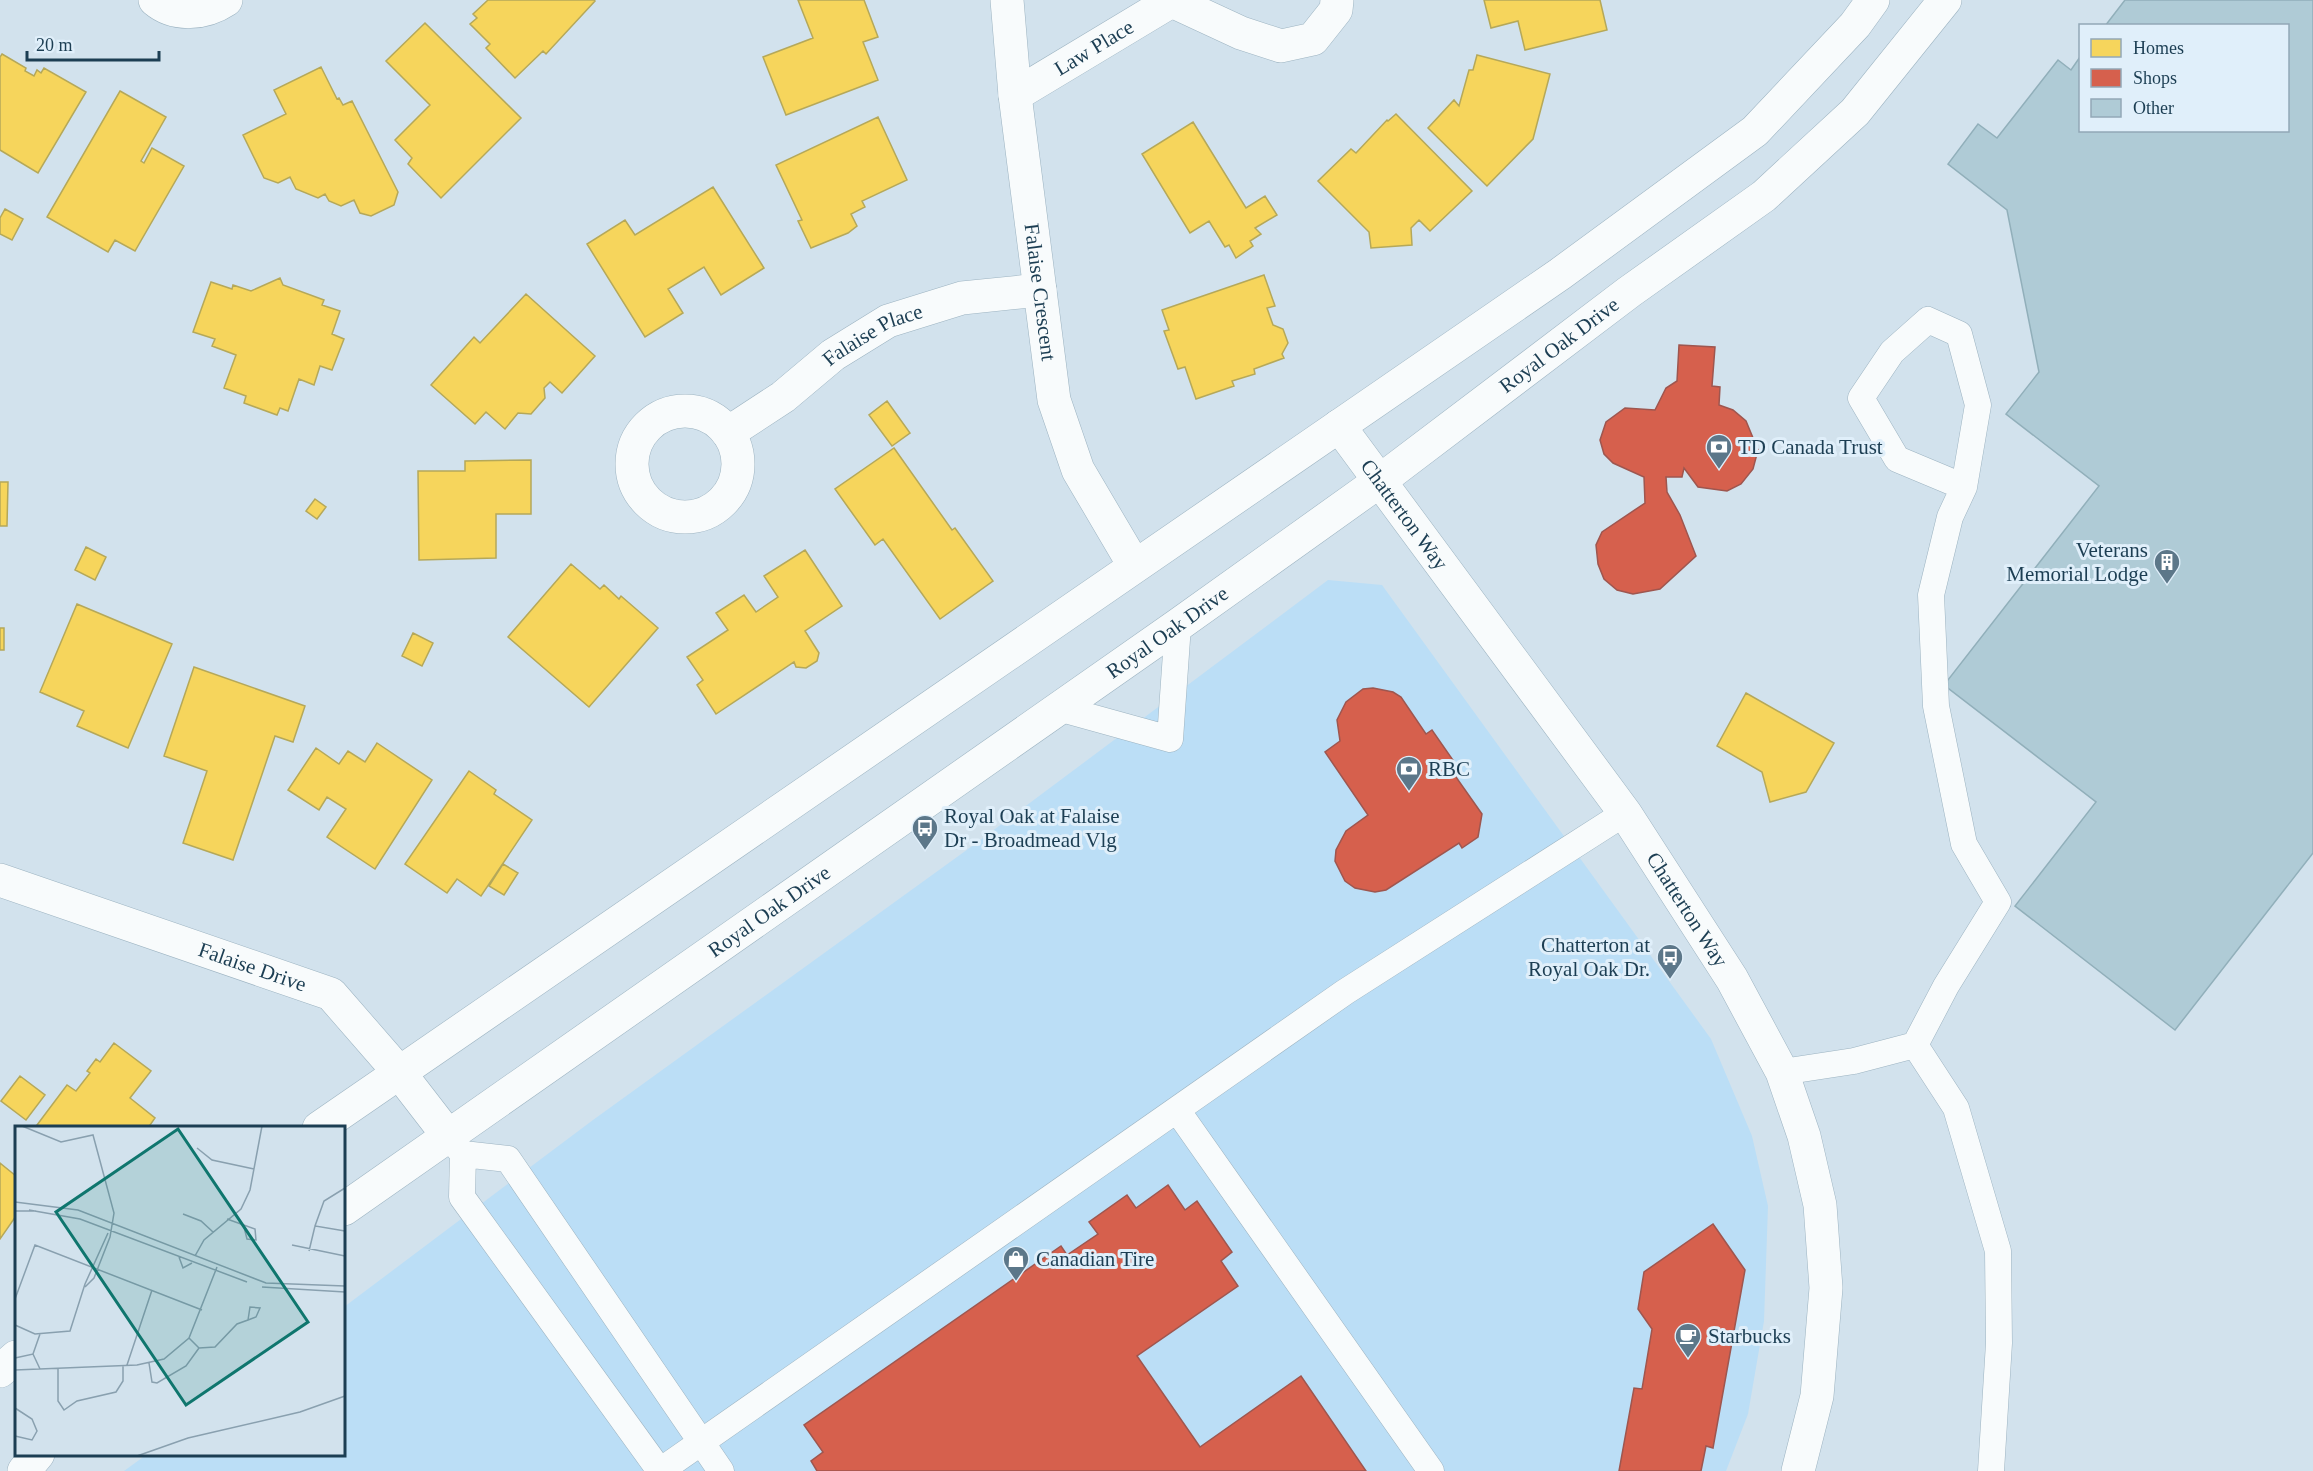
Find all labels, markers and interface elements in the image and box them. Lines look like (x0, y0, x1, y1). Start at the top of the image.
street label: Law Place (1050, 15, 1138, 81)
scale bar (27, 24, 159, 62)
legend (2079, 24, 2289, 132)
text: 20 m (36, 35, 73, 55)
text: Homes (2133, 38, 2184, 58)
text: Shops (2133, 68, 2177, 88)
text: Other (2133, 98, 2174, 118)
street label: Falaise Crescent (1020, 222, 1061, 362)
street label: Royal Oak Drive (1495, 292, 1623, 398)
street label: Falaise Place (817, 299, 925, 371)
bank icon: TD Canada Trust (1704, 432, 1734, 470)
place label: TD Canada Trust (1738, 435, 1883, 459)
street label: Chatterton Way (1356, 454, 1453, 575)
place label: Veterans Memorial Lodge (2006, 538, 2148, 586)
building icon: Veterans Memorial Lodge (2152, 547, 2182, 585)
street label: Royal Oak Drive (1102, 581, 1233, 684)
bank icon: RBC (1394, 754, 1424, 792)
place label: RBC (1428, 757, 1470, 781)
place label: Royal Oak at Falaise Dr - Broadmead Vlg (944, 804, 1120, 852)
bus stop icon: Royal Oak at Falaise Dr - Broadmead Vlg (910, 813, 940, 851)
street label: Chatterton Way (1641, 848, 1733, 972)
street label: Royal Oak Drive (703, 860, 835, 962)
place label: Chatterton at Royal Oak Dr. (1528, 933, 1650, 981)
street label: Falaise Drive (195, 937, 310, 997)
bus stop icon: Chatterton at Royal Oak Dr. (1655, 942, 1685, 980)
inset map (15, 1126, 345, 1456)
shop icon: Canadian Tire (1001, 1244, 1031, 1282)
place label: Canadian Tire (1036, 1247, 1154, 1271)
cafe icon: Starbucks (1673, 1321, 1703, 1359)
place label: Starbucks (1708, 1324, 1791, 1348)

